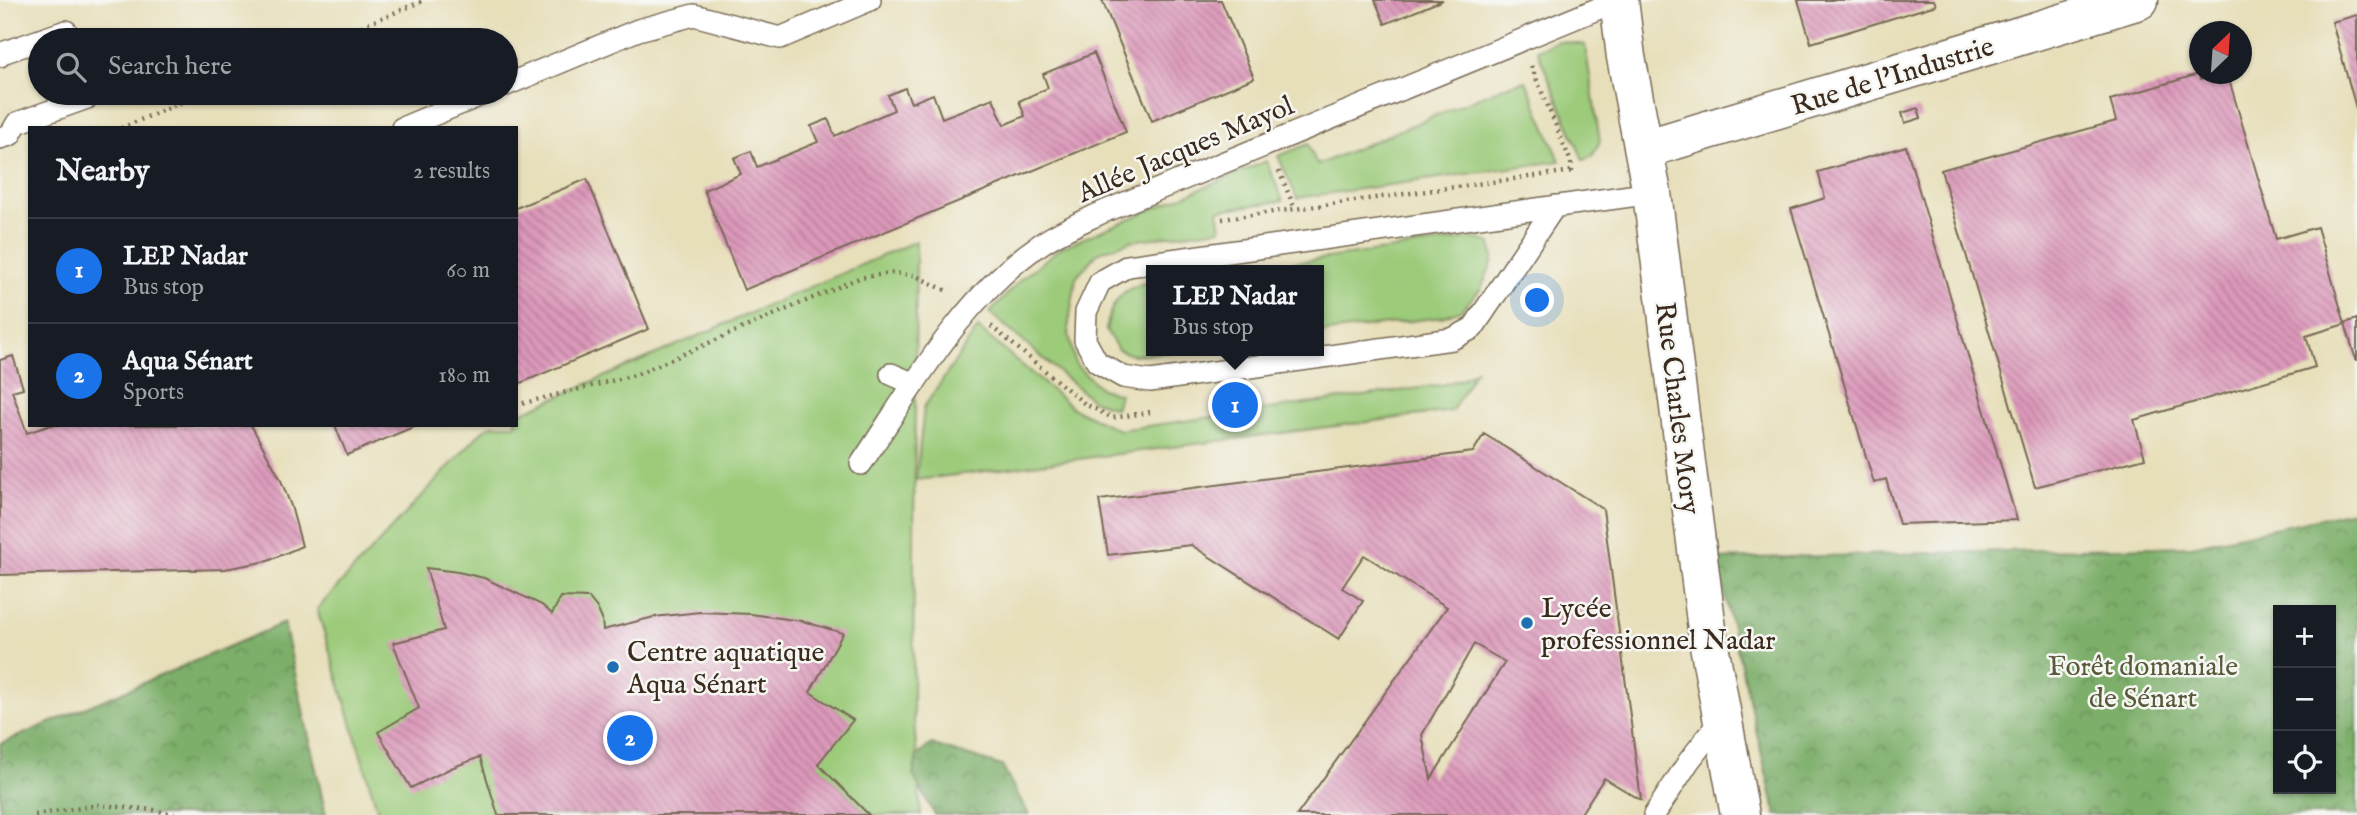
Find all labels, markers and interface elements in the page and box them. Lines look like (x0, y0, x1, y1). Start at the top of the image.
north arrow (2189, 21, 2252, 84)
search box (28, 28, 518, 105)
street label: Rue de l'Industrie (1787, 30, 1999, 125)
icon: search (52, 48, 90, 86)
text: Search here (108, 50, 232, 83)
street label: Allée Jacques Mayol (1071, 89, 1300, 212)
text: Nearby (56, 153, 149, 191)
text: 2 results (413, 157, 490, 186)
text: LEP Nadar (123, 240, 248, 273)
text: 1 (75, 256, 83, 285)
text: 60 m (446, 256, 490, 285)
popup (1146, 265, 1324, 356)
text: Bus stop (123, 273, 204, 302)
text: LEP Nadar (1173, 280, 1297, 313)
your location (1520, 283, 1554, 317)
street label: Rue Charles Mory (1646, 300, 1707, 517)
text: Bus stop (1173, 313, 1254, 342)
text: Aqua Sénart (123, 345, 253, 378)
text: 2 (74, 361, 84, 390)
text: 180 m (438, 361, 490, 390)
text: Sports (123, 378, 184, 407)
pin: 1 (1212, 379, 1258, 431)
place label: Lycée professionnel Nadar (1541, 592, 1776, 659)
map controls (2273, 605, 2336, 794)
button: + (2273, 605, 2336, 668)
marker: Lycée professionnel Nadar (1519, 615, 1535, 631)
place label: Centre aquatique Aqua Sénart (626, 636, 824, 703)
park label: Forêt domaniale de Sénart (2048, 650, 2238, 717)
marker: Centre aquatique Aqua Sénart (605, 659, 621, 675)
button: − (2273, 668, 2336, 731)
pin: 2 (607, 712, 653, 764)
button: locate (2273, 731, 2336, 794)

